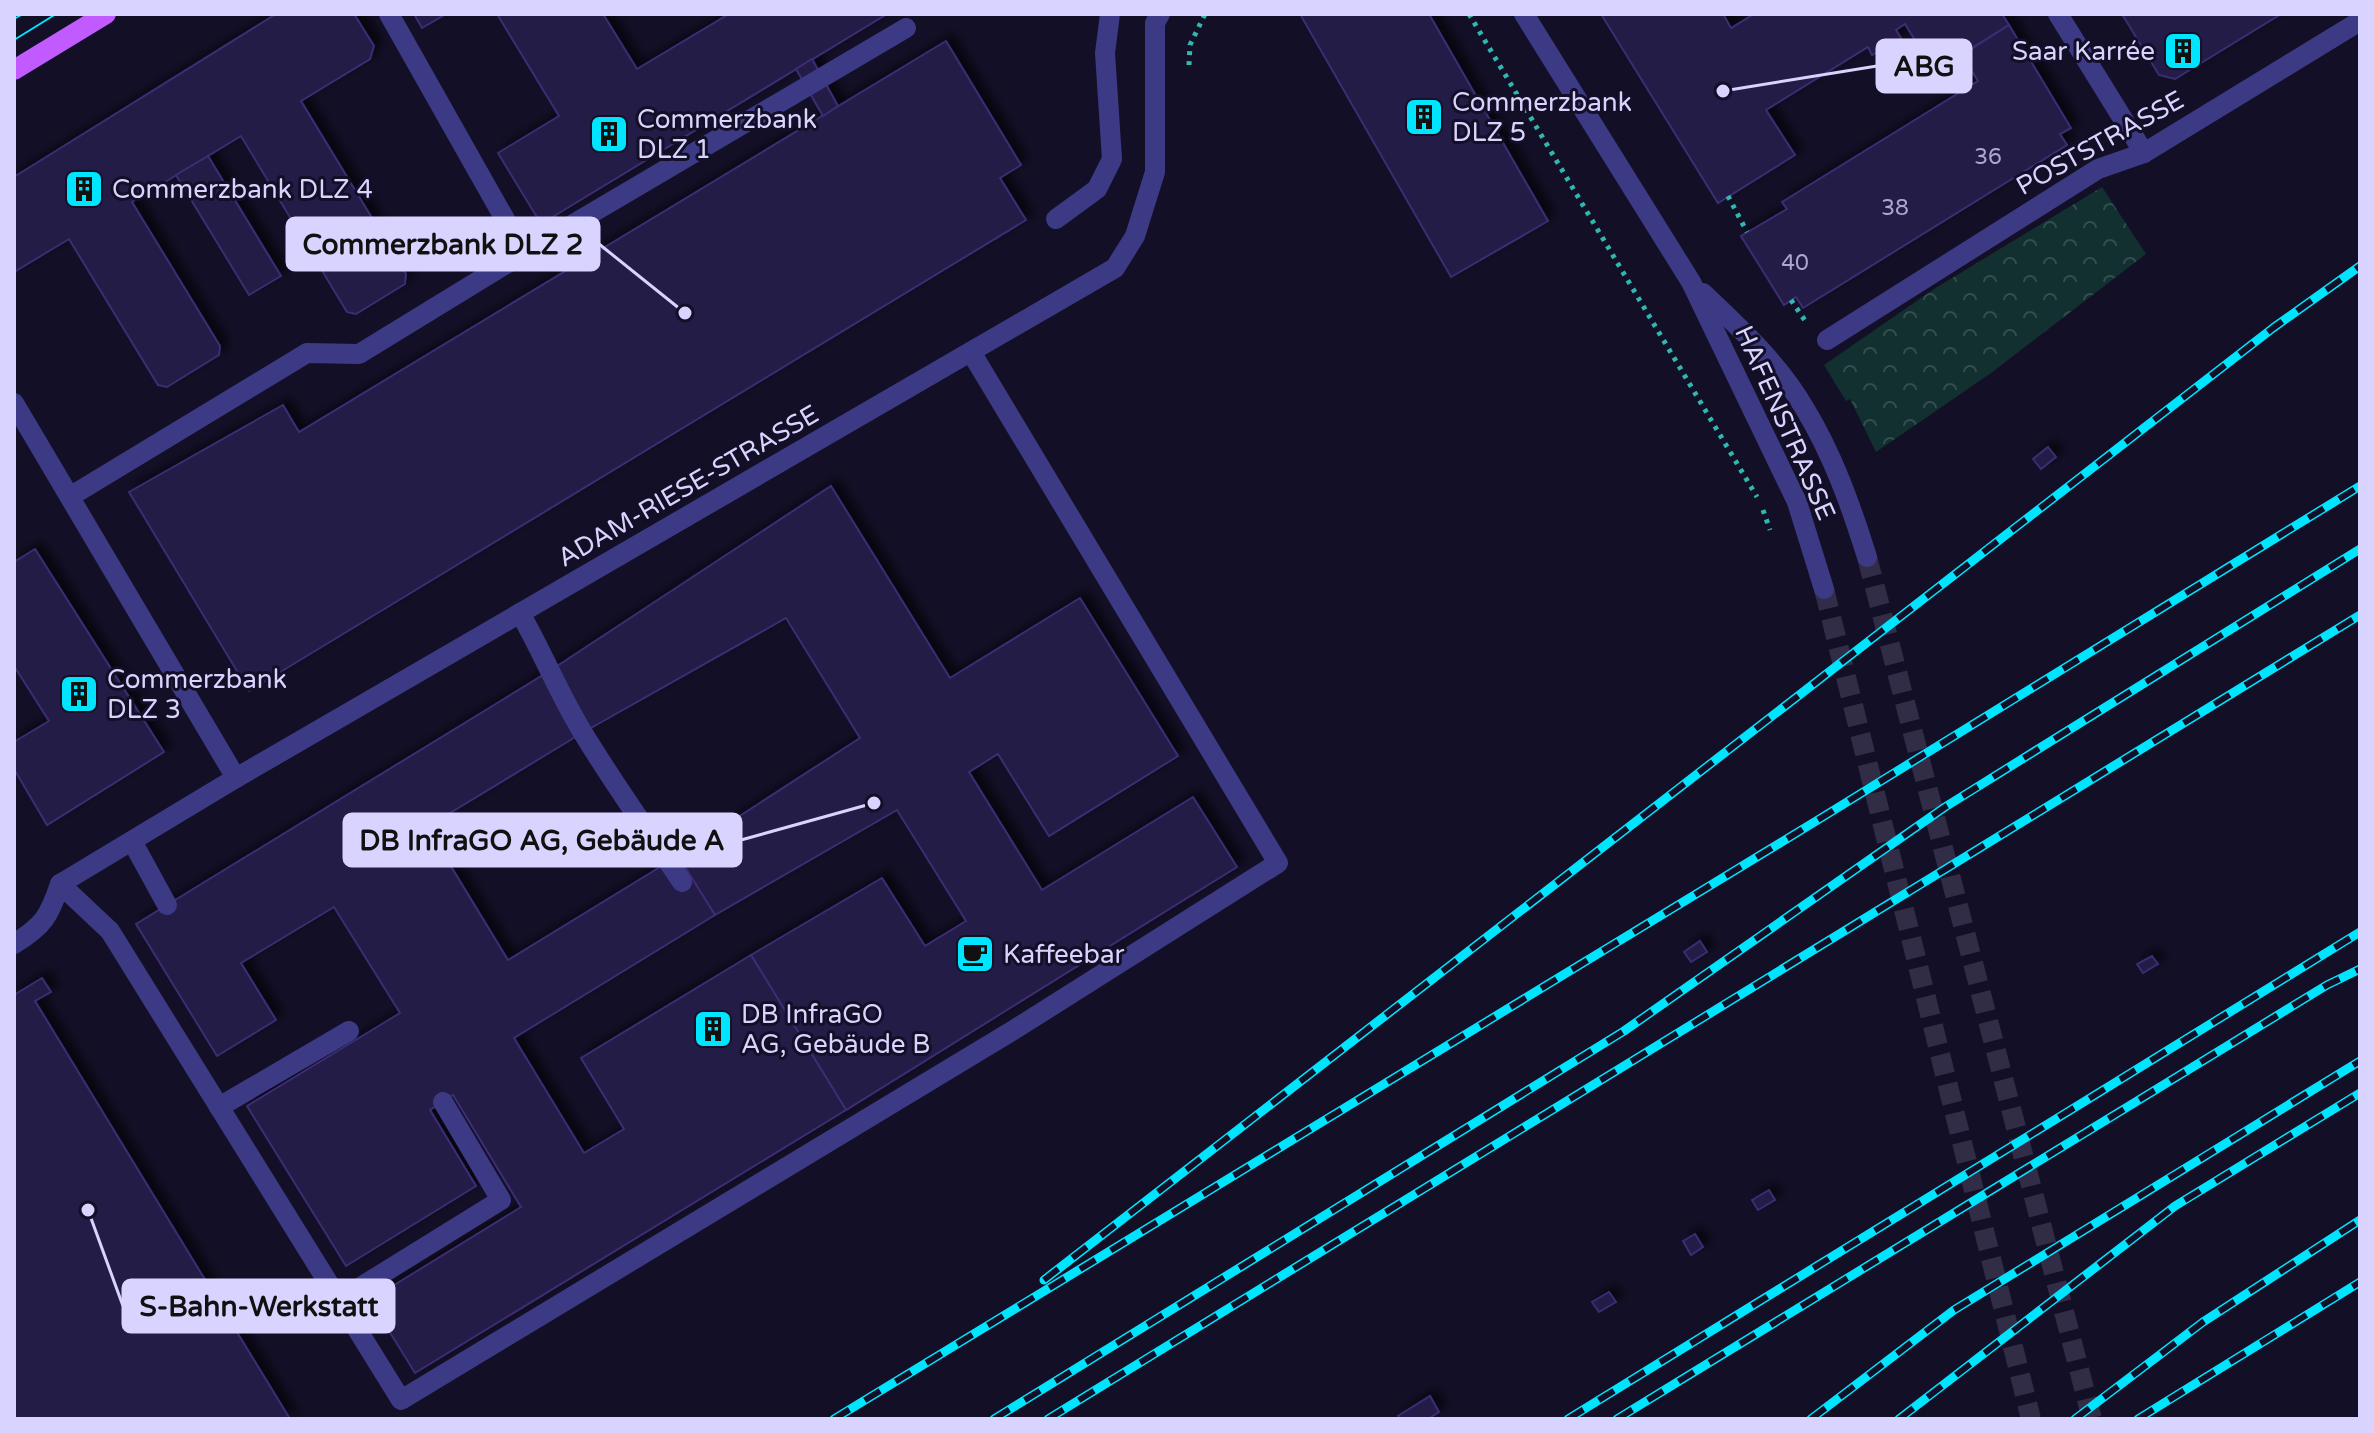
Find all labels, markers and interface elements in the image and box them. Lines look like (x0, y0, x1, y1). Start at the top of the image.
building icon: Saar Karrée (2162, 30, 2204, 72)
place label: Saar Karrée (2012, 36, 2155, 67)
callout: ABG (1877, 40, 1971, 92)
text: ABG (1893, 50, 1955, 84)
street label: POSTSTRASSE (2011, 84, 2189, 202)
place label: Commerzbank DLZ 5 (1452, 87, 1632, 148)
building icon: Commerzbank DLZ 5 (1403, 96, 1445, 138)
place label: Commerzbank DLZ 1 (637, 104, 817, 165)
building icon: Commerzbank DLZ 1 (588, 113, 630, 155)
house number: 36 (1974, 144, 2002, 170)
building icon: Commerzbank DLZ 4 (63, 168, 105, 210)
place label: Commerzbank DLZ 4 (112, 174, 373, 205)
house number: 38 (1881, 195, 1909, 221)
callout: Commerzbank DLZ 2 (287, 218, 599, 270)
text: Commerzbank DLZ 2 (303, 228, 583, 262)
house number: 40 (1781, 250, 1809, 276)
street label: HAFENSTRASSE (1728, 321, 1842, 525)
street label: ADAM-RIESE-STRASSE (552, 399, 824, 573)
place label: Commerzbank DLZ 3 (107, 664, 287, 725)
building icon: Commerzbank DLZ 3 (58, 673, 100, 715)
callout: DB InfraGO AG, Gebäude A (344, 814, 741, 866)
text: DB InfraGO AG, Gebäude A (359, 824, 725, 858)
cafe icon: Kaffeebar (954, 933, 996, 975)
place label: Kaffeebar (1003, 939, 1125, 970)
place label: DB InfraGO AG, Gebäude B (741, 999, 930, 1060)
building icon: DB InfraGO AG, Gebäude B (692, 1008, 734, 1050)
callout: S-Bahn-Werkstatt (123, 1280, 394, 1332)
text: S-Bahn-Werkstatt (140, 1290, 379, 1324)

